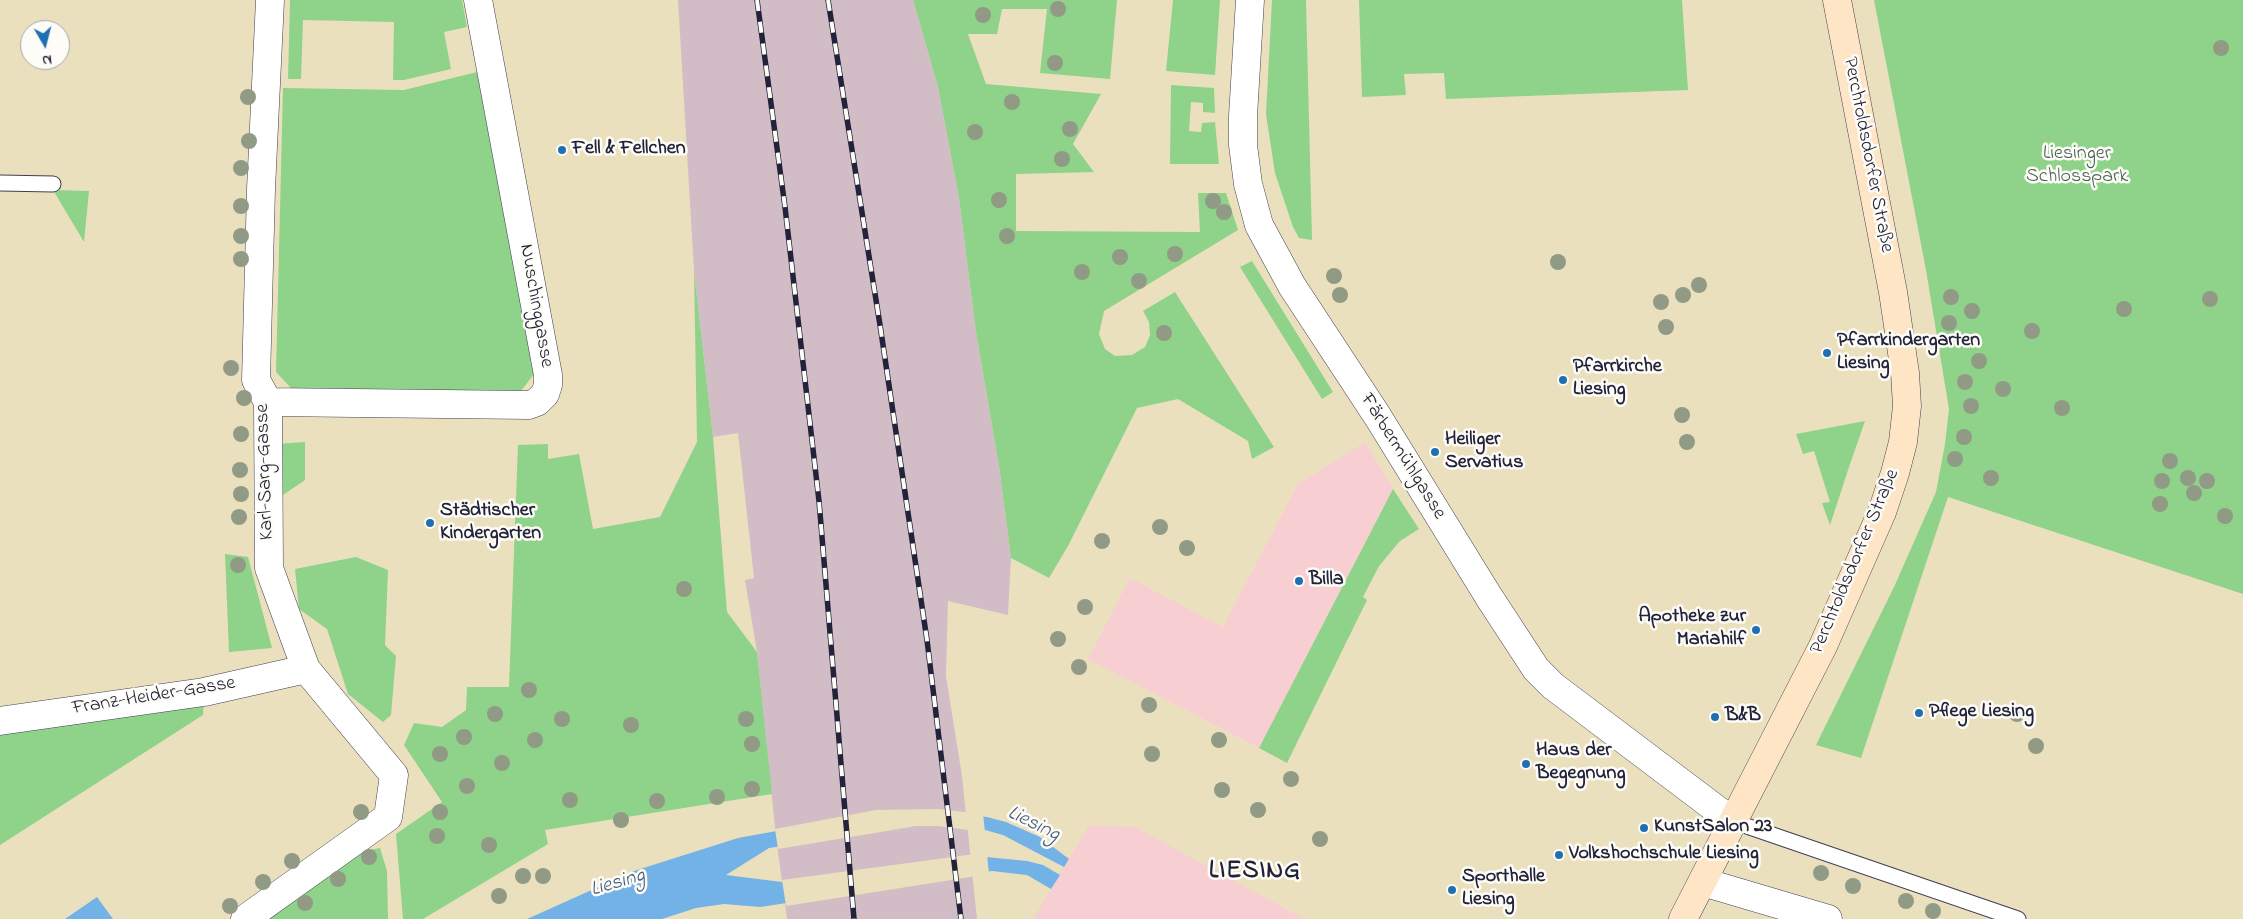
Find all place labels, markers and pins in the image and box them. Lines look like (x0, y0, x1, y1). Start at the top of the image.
place label: Fell & Fellchen (572, 138, 686, 162)
marker: Fell & Fellchen (556, 144, 568, 156)
place label: Pfarrkindergarten Liesing (1837, 330, 1980, 377)
marker: Pfarrkindergarten Liesing (1821, 347, 1833, 359)
place label: Pfarrkirche Liesing (1573, 356, 1662, 403)
marker: Pfarrkirche Liesing (1557, 374, 1569, 386)
place label: Heiliger Servatius (1445, 429, 1523, 476)
marker: Heiliger Servatius (1429, 446, 1441, 458)
place label: Städtischer Kindergarten (440, 500, 541, 547)
marker: Städtischer Kindergarten (424, 517, 436, 529)
place label: Billa (1309, 569, 1344, 593)
marker: Billa (1293, 575, 1305, 587)
place label: Apotheke zur Mariahilf (1639, 606, 1746, 653)
marker: Apotheke zur Mariahilf (1750, 624, 1762, 636)
place label: Pflege Liesing (1929, 701, 2034, 725)
place label: B&B (1725, 705, 1761, 729)
marker: Pflege Liesing (1913, 707, 1925, 719)
marker: B&B (1709, 711, 1721, 723)
place label: Haus der Begegnung (1536, 740, 1625, 787)
marker: Haus der Begegnung (1520, 758, 1532, 770)
place label: KunstSalon 23 (1654, 816, 1772, 840)
marker: KunstSalon 23 (1638, 822, 1650, 834)
place label: Volkshochschule Liesing (1569, 843, 1759, 867)
marker: Volkshochschule Liesing (1553, 849, 1565, 861)
place label: Sporthalle Liesing (1462, 866, 1545, 913)
marker: Sporthalle Liesing (1446, 884, 1458, 896)

